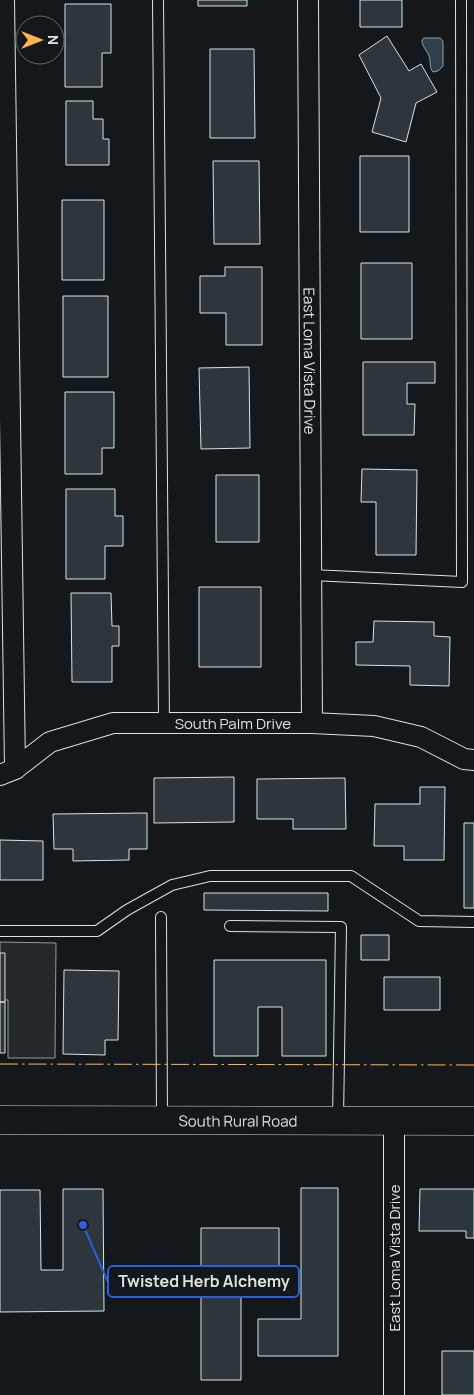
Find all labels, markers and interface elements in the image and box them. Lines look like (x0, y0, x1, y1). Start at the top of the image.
north arrow (15, 15, 65, 65)
text: N (44, 35, 63, 45)
street label: East Loma Vista Drive (299, 287, 321, 435)
street label: South Palm Drive (175, 713, 291, 734)
street label: South Rural Road (179, 1110, 297, 1131)
street label: East Loma Vista Drive (384, 1184, 405, 1331)
callout: Twisted Herb Alchemy (108, 1266, 299, 1297)
text: Twisted Herb Alchemy (118, 1270, 290, 1292)

